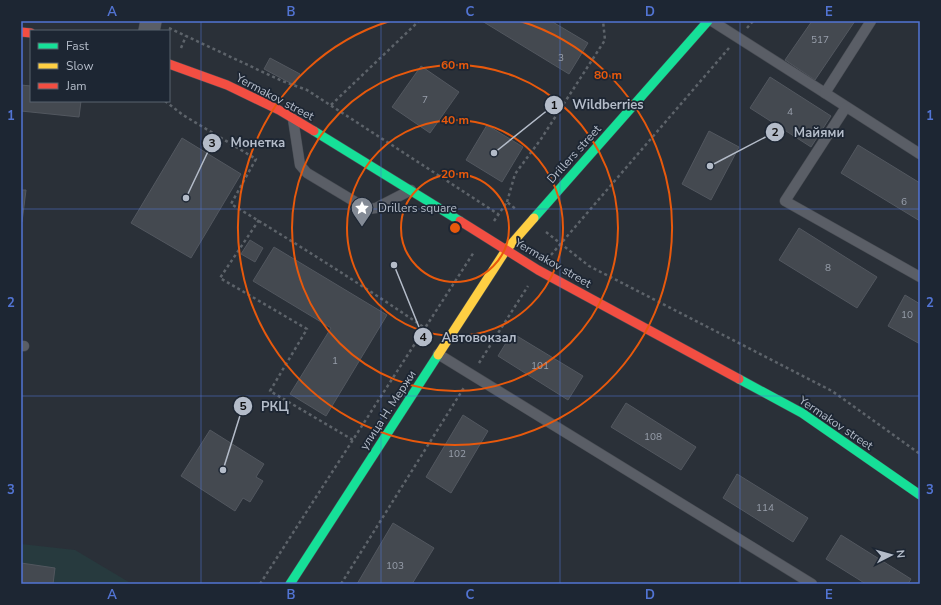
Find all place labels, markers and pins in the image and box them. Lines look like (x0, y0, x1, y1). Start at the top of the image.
callout: Wildberries (544, 92, 652, 117)
callout: Майями (765, 120, 852, 145)
callout: Монетка (202, 130, 293, 155)
place icon: Drillers square (349, 195, 375, 228)
place label: Drillers square (378, 200, 457, 216)
centre of rings (448, 221, 462, 235)
callout: Автовокзал (413, 325, 525, 350)
callout: РКЦ (233, 394, 297, 419)

